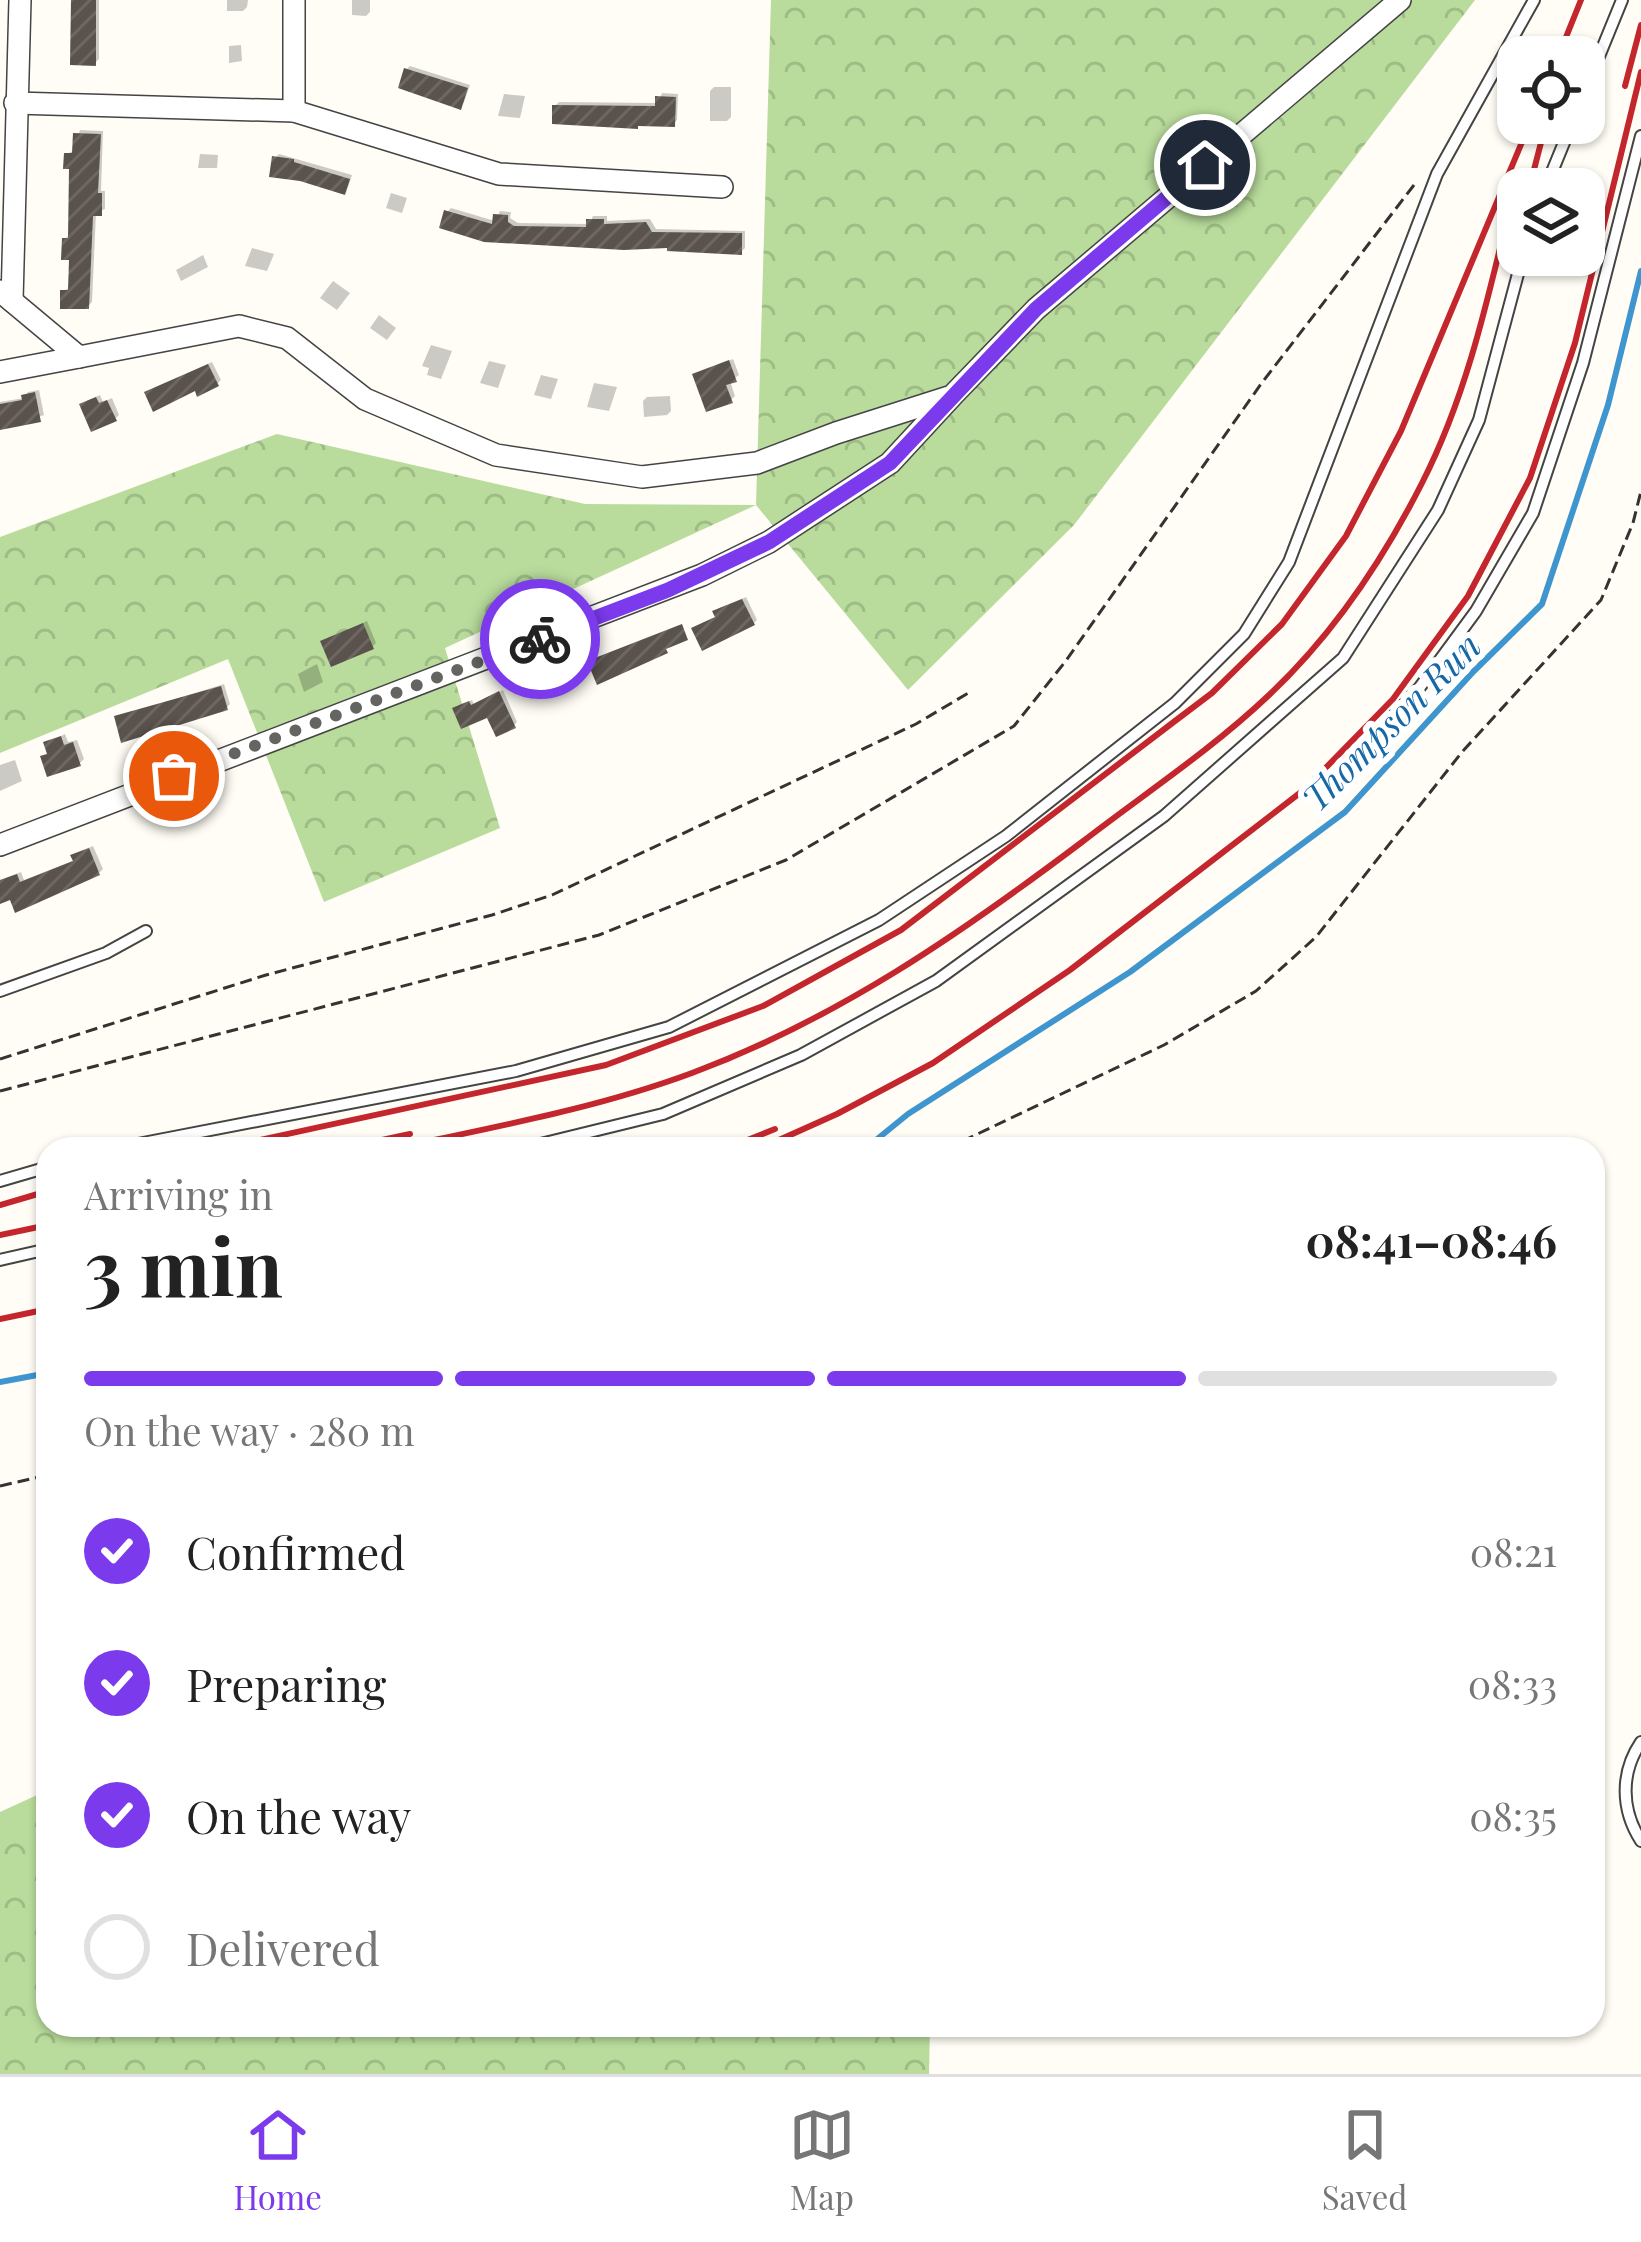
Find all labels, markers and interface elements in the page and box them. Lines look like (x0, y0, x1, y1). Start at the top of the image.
map controls (1497, 36, 1605, 276)
button: locate (1497, 36, 1605, 144)
pin (1154, 114, 1256, 216)
icon: home (1172, 132, 1238, 198)
button: layers (1497, 168, 1605, 276)
courier (480, 579, 600, 699)
icon: bike (507, 606, 573, 672)
water label: Thompson Run (1290, 621, 1490, 821)
pin (123, 725, 225, 827)
icon: bag (141, 743, 207, 809)
text: Arriving in (84, 1168, 273, 1220)
text: 08:41–08:46 (1306, 1209, 1557, 1269)
text: 3 min (84, 1213, 283, 1317)
text: On the way · 280 m (84, 1404, 415, 1456)
icon: check (84, 1518, 150, 1584)
text: Confirmed (186, 1521, 405, 1581)
text: 08:21 (1470, 1525, 1557, 1577)
icon: check (84, 1650, 150, 1716)
text: Preparing (186, 1653, 386, 1713)
text: 08:33 (1468, 1657, 1557, 1709)
icon: check (84, 1782, 150, 1848)
text: On the way (186, 1785, 411, 1845)
text: 08:35 (1469, 1789, 1557, 1841)
text: Delivered (186, 1917, 380, 1977)
tab: Home (233, 2102, 322, 2218)
tab: Map (789, 2102, 855, 2218)
tab: Saved (1322, 2102, 1408, 2218)

